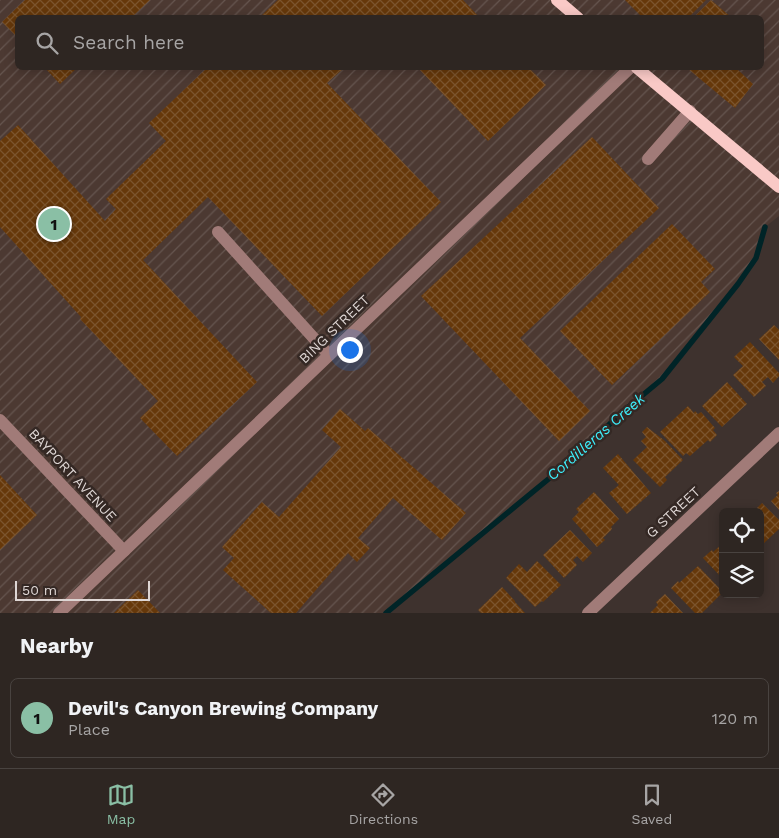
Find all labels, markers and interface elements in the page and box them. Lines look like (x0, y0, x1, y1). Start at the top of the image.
search box (15, 15, 764, 70)
icon: search (33, 29, 61, 57)
text: Search here (73, 31, 184, 54)
pin: 1 (38, 205, 70, 243)
street label: BING STREET (296, 291, 373, 366)
your location (337, 337, 363, 363)
water label: Cordilleras Creek (543, 389, 649, 484)
street label: BAYPORT AVENUE (26, 425, 120, 525)
street label: G STREET (643, 483, 704, 541)
map controls (719, 508, 764, 598)
button: locate (719, 508, 764, 553)
button: layers (719, 553, 764, 598)
scale bar (15, 578, 150, 601)
text: 50 m (22, 582, 57, 598)
text: Nearby (20, 633, 93, 658)
text: Devil's Canyon Brewing Company (68, 697, 378, 720)
text: 1 (34, 709, 40, 728)
text: 120 m (712, 709, 758, 728)
text: Place (68, 720, 110, 739)
tab: Map (107, 781, 135, 827)
tab: Directions (349, 781, 418, 827)
tab: Saved (632, 781, 672, 827)

